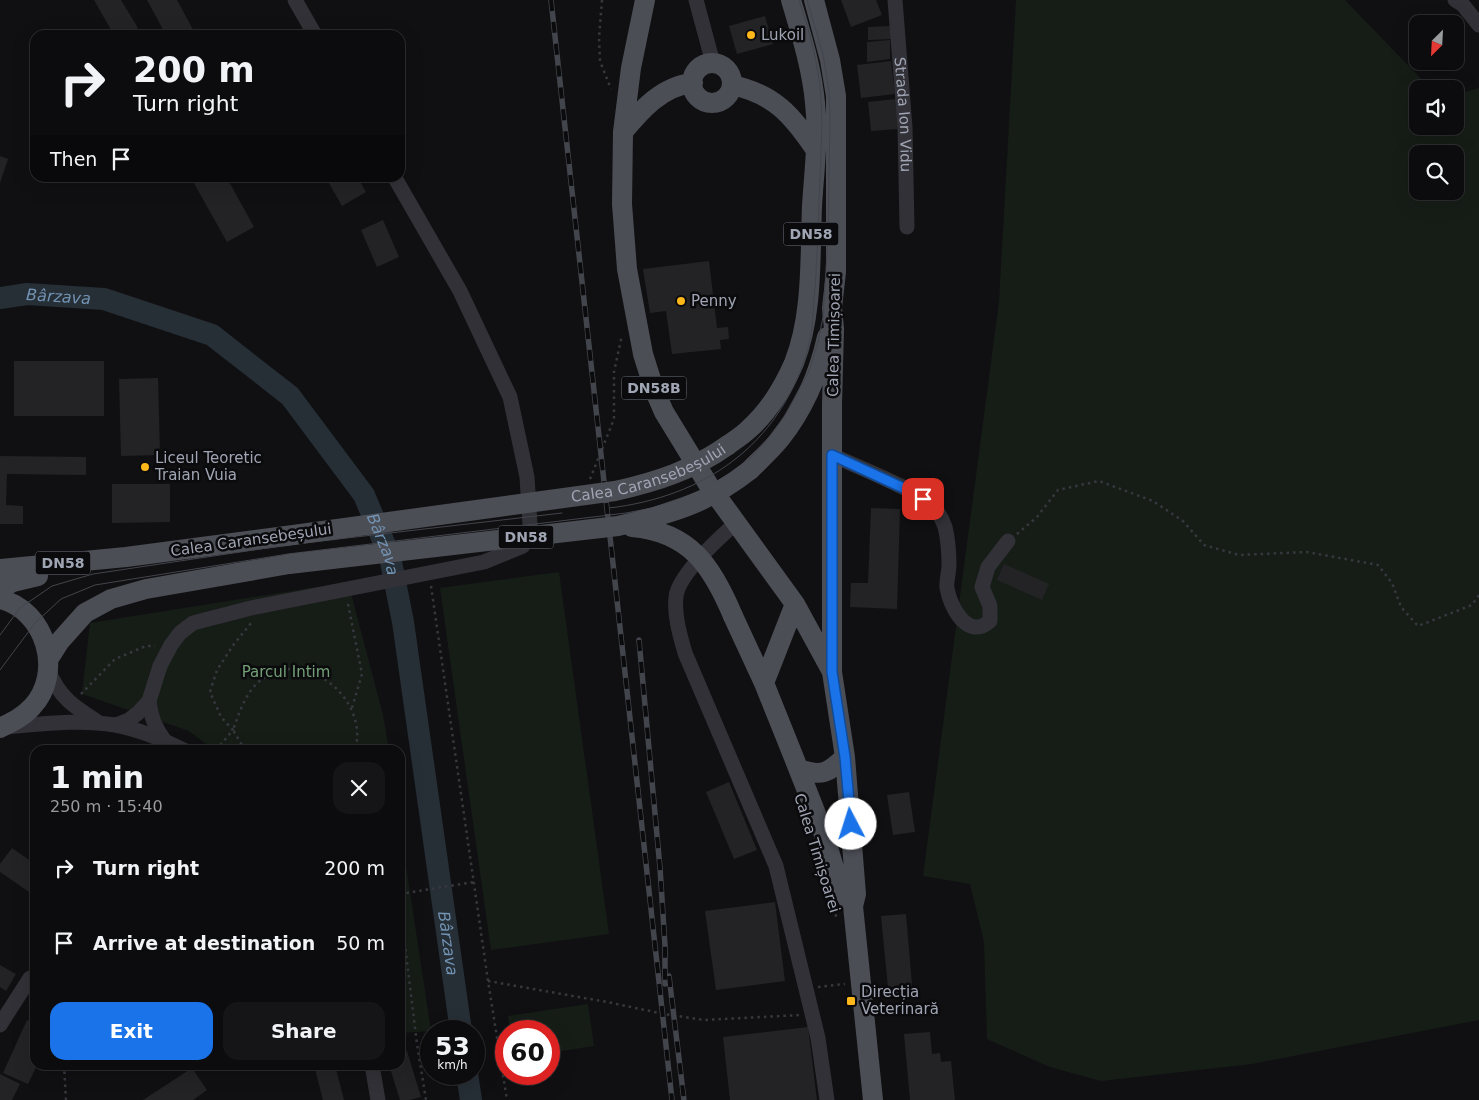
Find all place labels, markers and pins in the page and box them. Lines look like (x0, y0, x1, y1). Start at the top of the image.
place label: Lukoil (761, 26, 804, 44)
marker: Lukoil (745, 29, 757, 41)
place label: Penny (691, 292, 737, 310)
marker: Penny (675, 295, 687, 307)
place label: Liceul Teoretic Traian Vuia (154, 449, 262, 484)
marker: Liceul Teoretic Traian Vuia (139, 461, 151, 473)
pin (902, 478, 944, 520)
place label: Direcția Veterinară (861, 983, 939, 1018)
marker: Direcția Veterinară (845, 995, 857, 1007)

